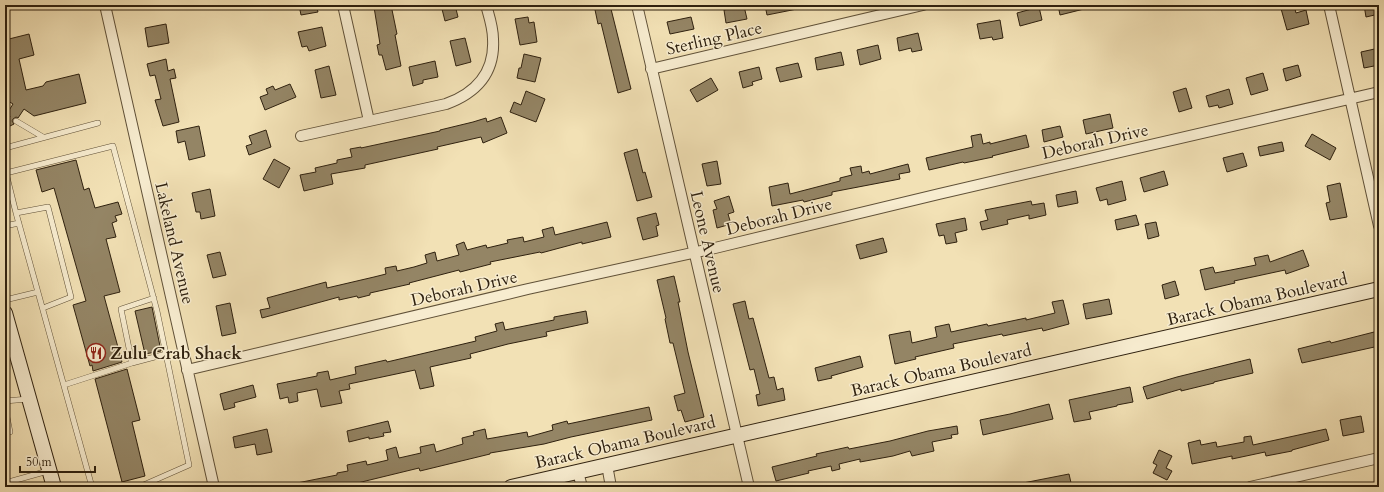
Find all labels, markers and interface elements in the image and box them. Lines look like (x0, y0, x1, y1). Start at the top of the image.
street label: Sterling Place (664, 16, 764, 61)
street label: Deborah Drive (1040, 118, 1151, 165)
street label: Lakeland Avenue (149, 180, 200, 306)
street label: Leone Avenue (685, 189, 730, 296)
street label: Deborah Drive (724, 192, 834, 241)
street label: Deborah Drive (409, 265, 520, 312)
street label: Barack Obama Boulevard (1165, 268, 1350, 331)
street label: Barack Obama Boulevard (849, 339, 1034, 402)
restaurant icon: Zulu Crab Shack (85, 342, 107, 364)
place label: Zulu Crab Shack (110, 342, 242, 365)
street label: Barack Obama Boulevard (533, 411, 718, 474)
scale bar (20, 448, 95, 474)
text: 50 m (26, 454, 53, 470)

